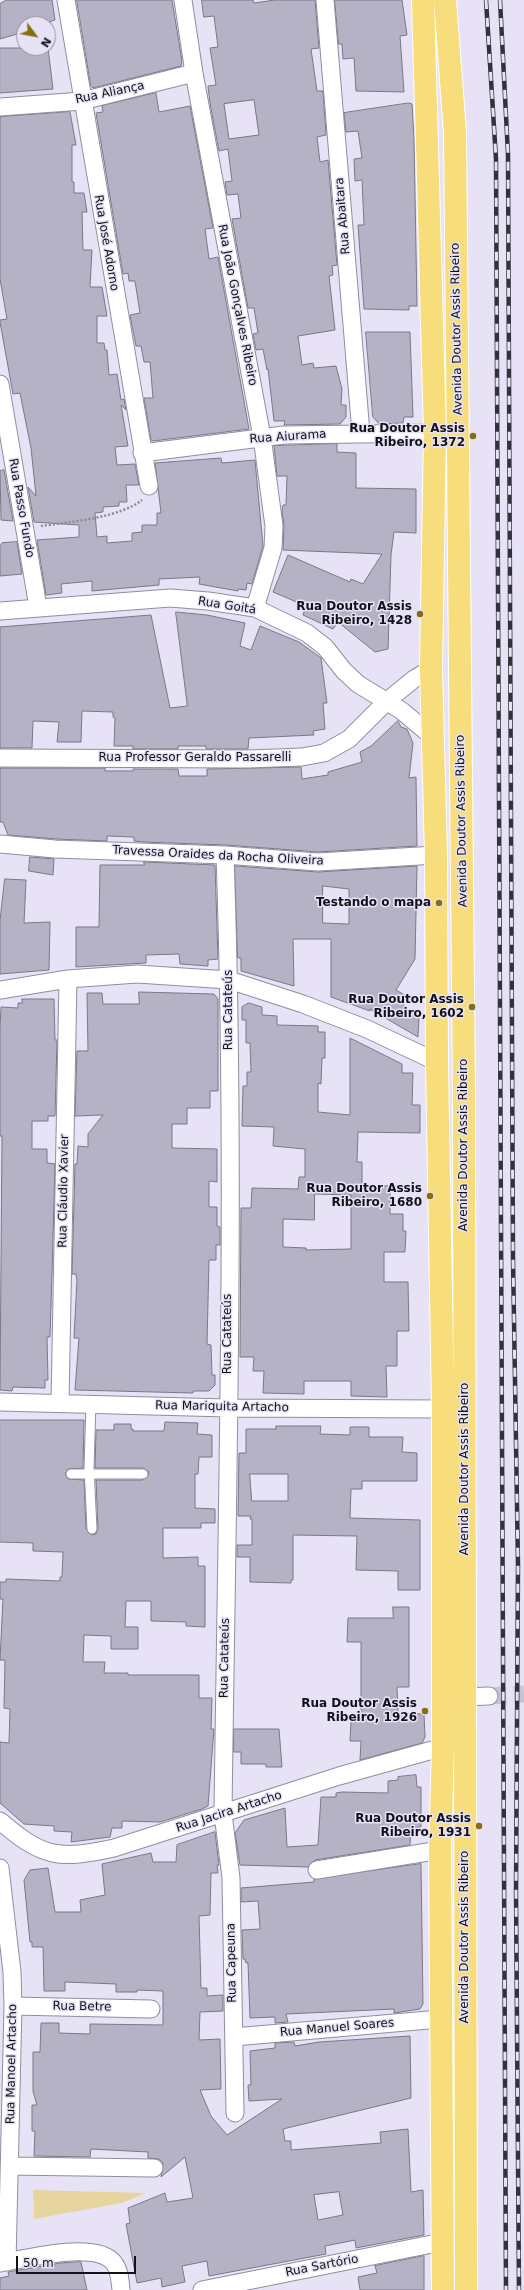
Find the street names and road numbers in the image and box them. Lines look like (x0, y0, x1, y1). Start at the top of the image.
street label: Rua Aliança (74, 79, 146, 107)
street label: Rua Abaitara (332, 177, 354, 255)
street label: Rua José Adorno (90, 194, 122, 292)
street label: Rua João Gonçalves Ribeiro (214, 223, 260, 387)
street label: Avenida Doutor Assis Ribeiro (448, 242, 466, 416)
street label: Rua Aiurama (249, 427, 327, 447)
street label: Rua Passo Fundo (5, 457, 37, 559)
street label: Rua Goitá (197, 594, 257, 618)
street label: Avenida Doutor Assis Ribeiro (453, 734, 471, 908)
street label: Rua Professor Geraldo Passarelli (99, 751, 291, 765)
street label: Travessa Oraides da Rocha Oliveira (112, 843, 324, 869)
street label: Rua Catateús (222, 970, 236, 1050)
street label: Avenida Doutor Assis Ribeiro (457, 1059, 471, 1231)
street label: Rua Cláudio Xavier (56, 1134, 72, 1248)
street label: Rua Catateús (221, 1294, 235, 1374)
street label: Avenida Doutor Assis Ribeiro (458, 1383, 472, 1555)
street label: Rua Mariquita Artacho (155, 1399, 289, 1415)
street label: Rua Catateús (217, 1618, 233, 1698)
street label: Rua Jacira Artacho (174, 1788, 284, 1836)
street label: Avenida Doutor Assis Ribeiro (458, 1851, 472, 2023)
street label: Rua Capeuna (224, 1923, 240, 2003)
street label: Rua Betre (52, 1999, 112, 2015)
street label: Rua Manoel Artacho (4, 2004, 20, 2124)
street label: Rua Manuel Soares (279, 2016, 395, 2040)
street label: Rua Sartório (284, 2252, 360, 2280)

